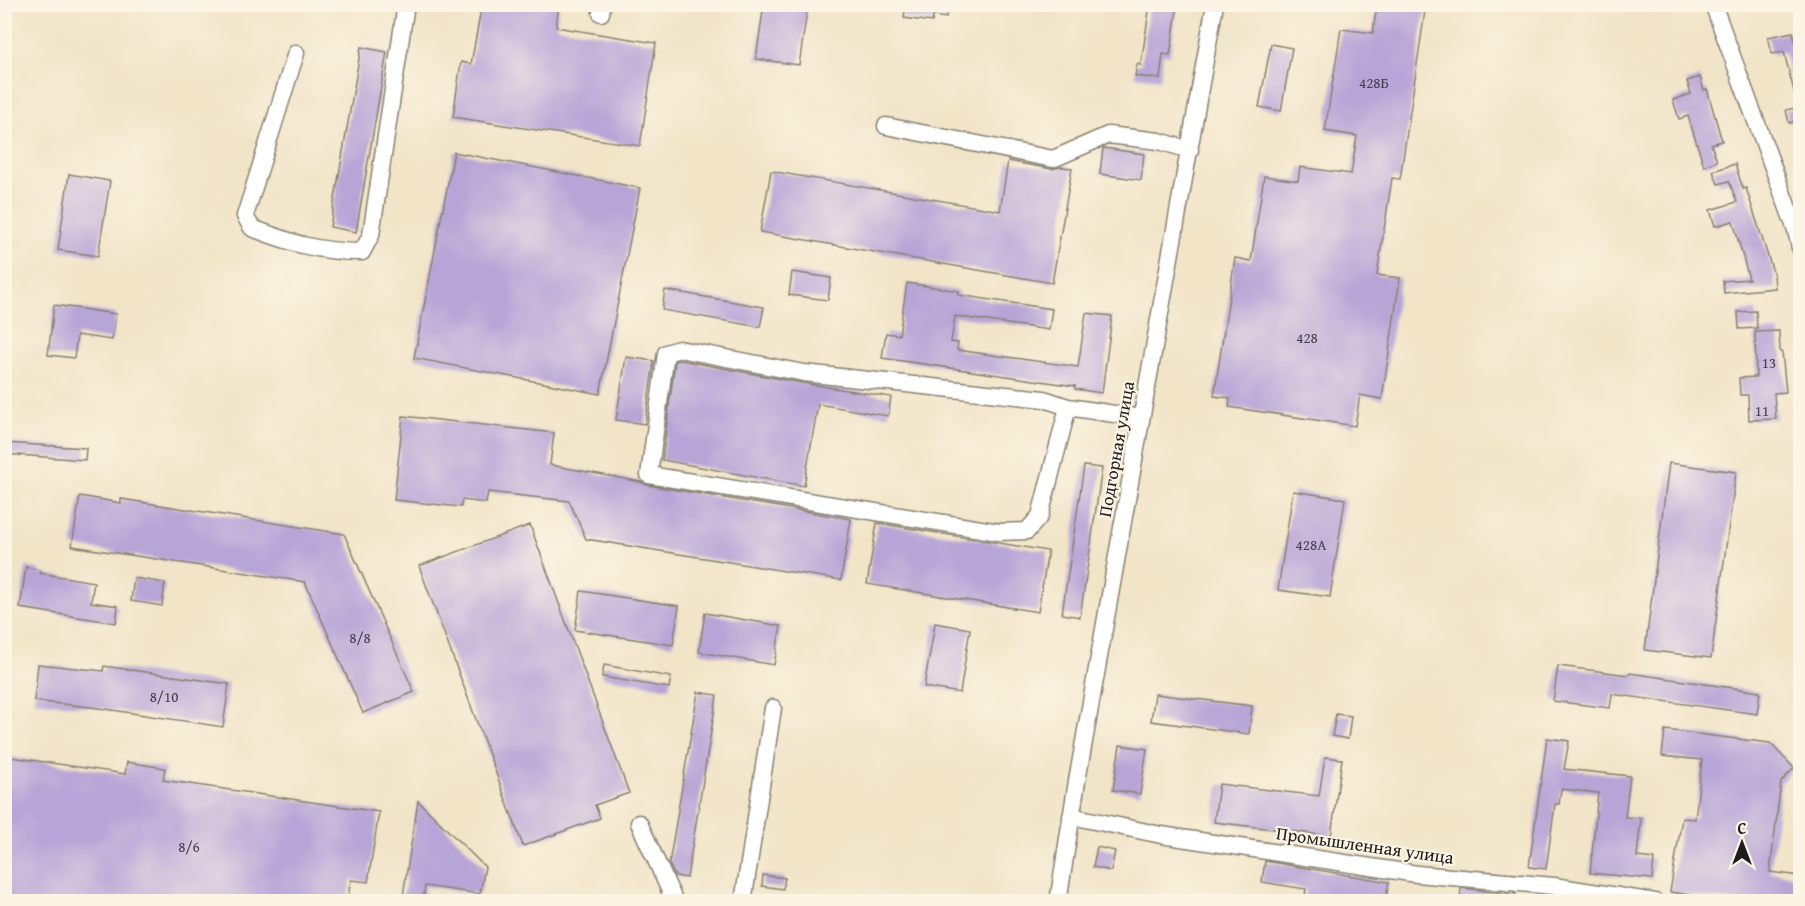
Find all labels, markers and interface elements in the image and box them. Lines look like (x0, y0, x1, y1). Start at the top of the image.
house number: 428Б (1359, 72, 1389, 93)
house number: 428 (1296, 327, 1318, 348)
house number: 13 (1762, 352, 1776, 373)
street label: Подгорная улица (1091, 378, 1141, 519)
house number: 11 (1755, 400, 1769, 421)
house number: 428А (1296, 534, 1326, 555)
house number: 8/8 (349, 627, 371, 648)
house number: 8/10 (150, 686, 178, 707)
north arrow (1712, 813, 1772, 873)
text: С (1737, 816, 1747, 840)
street label: Промышленная улица (1274, 819, 1456, 871)
house number: 8/6 (178, 836, 200, 857)

